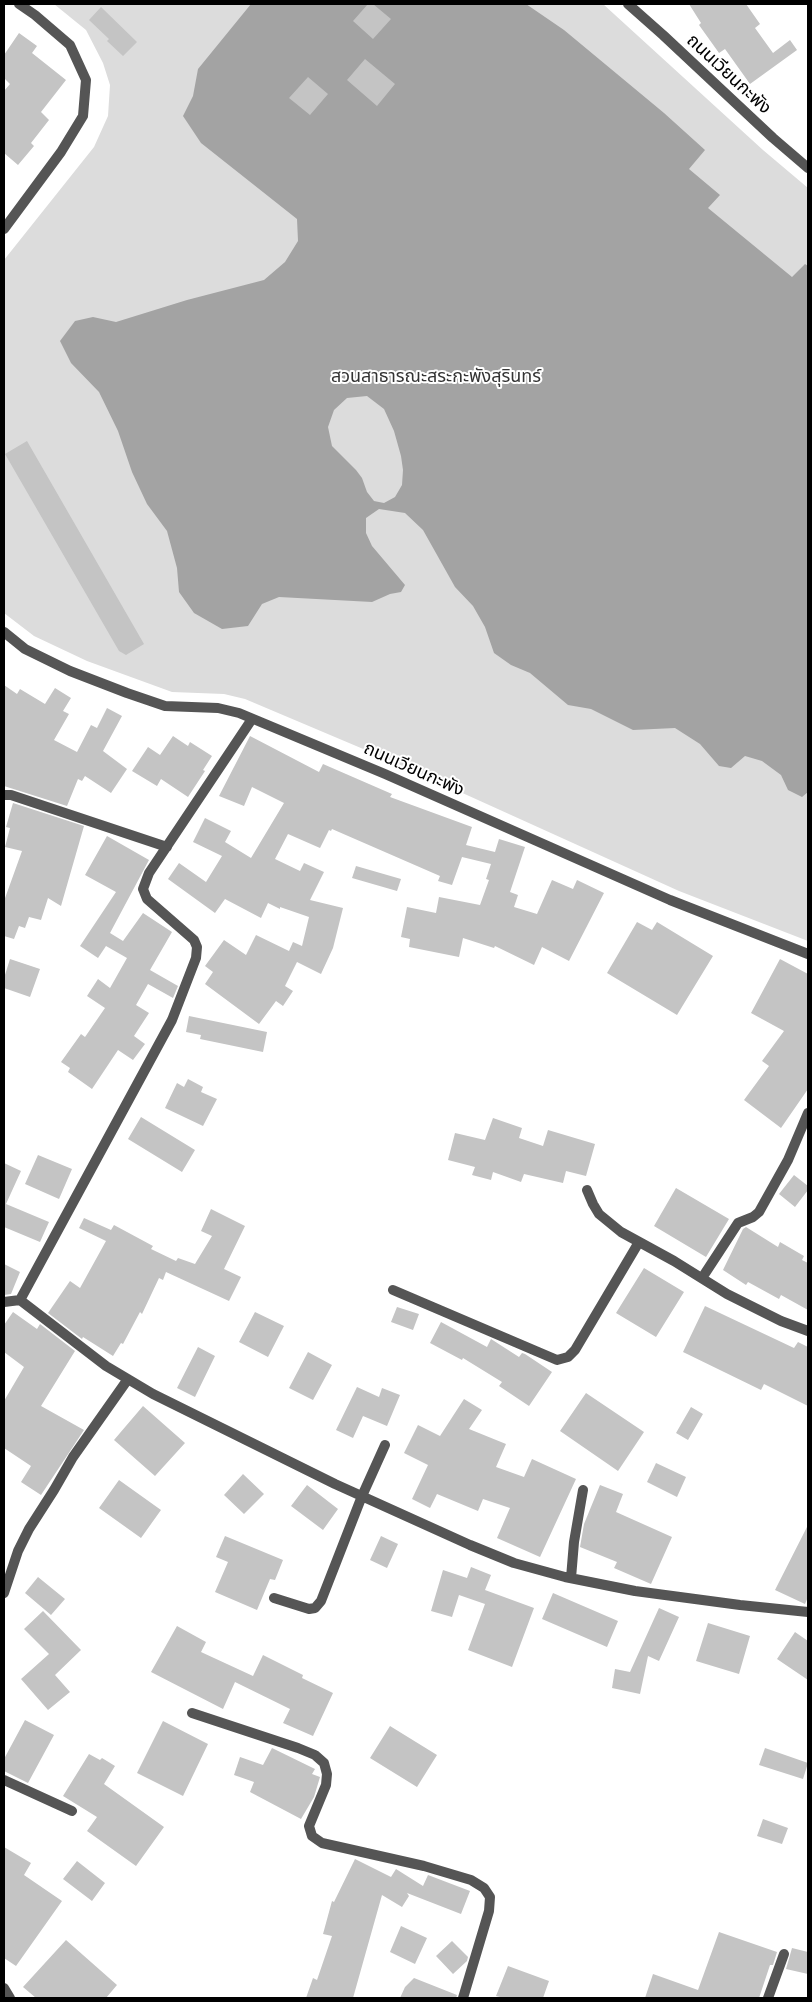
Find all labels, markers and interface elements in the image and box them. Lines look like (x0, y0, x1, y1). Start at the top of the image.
street label: ถนนเวียนกะพัง (682, 29, 776, 119)
park label: สวนสาธารณะสระกะพังสุรินทร์ (331, 365, 541, 387)
street label: ถนนเวียนกะพัง (360, 737, 468, 801)

